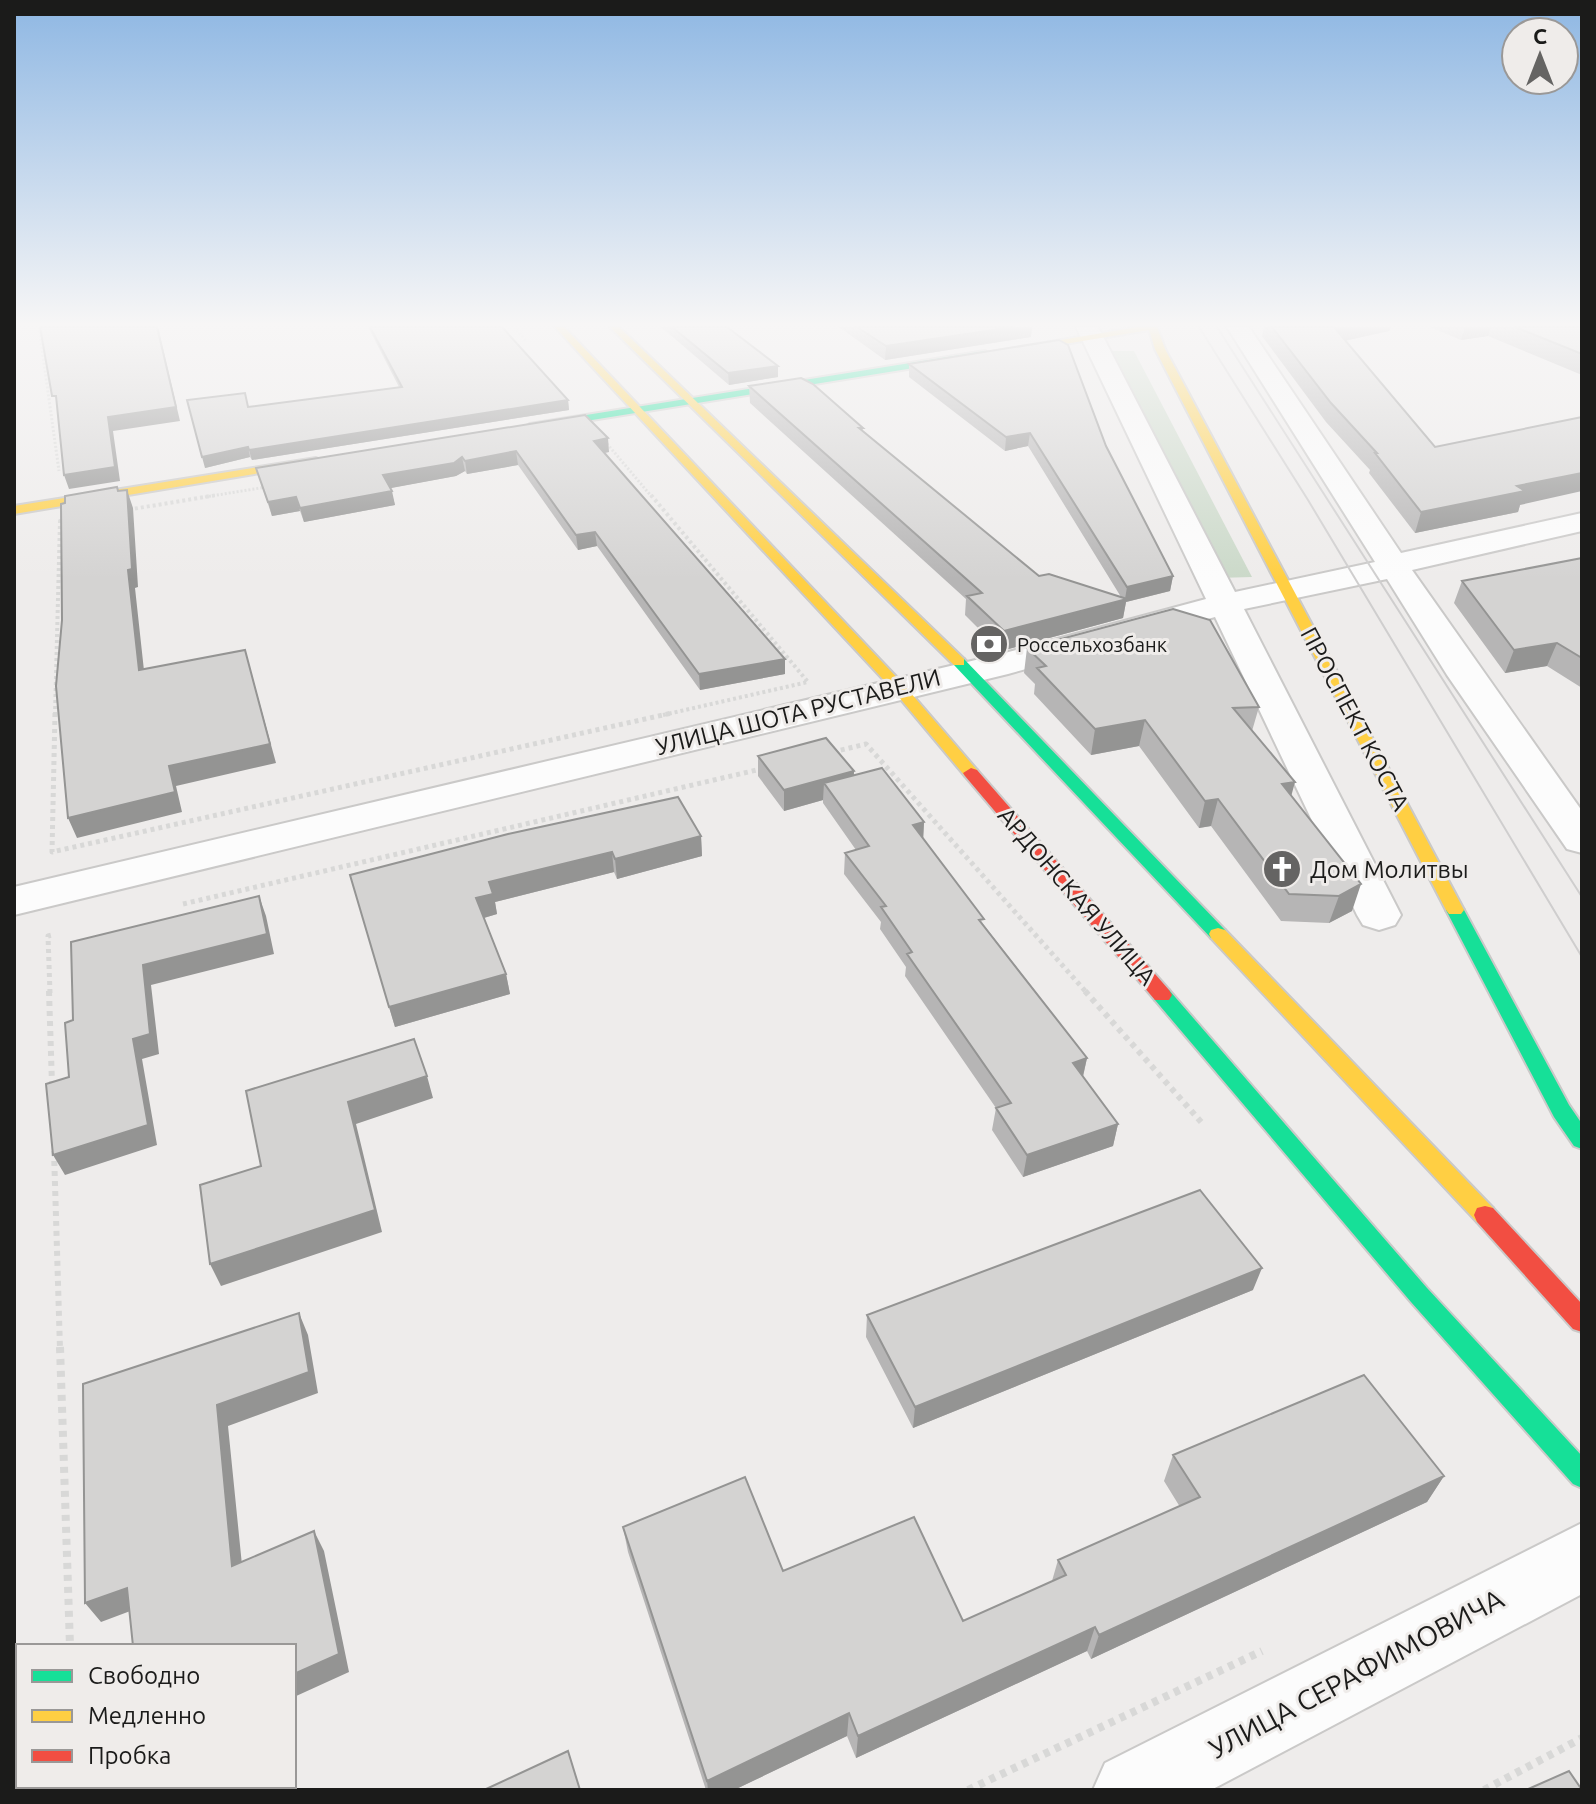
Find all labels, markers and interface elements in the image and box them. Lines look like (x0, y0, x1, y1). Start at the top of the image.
north arrow (1500, 16, 1580, 96)
text: С (1533, 23, 1547, 48)
bank icon: Россельхозбанк (968, 623, 1010, 665)
street label: ПРОСПЕКТ КОСТА (1295, 623, 1415, 816)
place label: Россельхозбанк (1017, 633, 1167, 656)
street label: УЛИЦА ШОТА РУСТАВЕЛИ (653, 664, 943, 760)
street label: АРДОНСКАЯ УЛИЦА (993, 802, 1162, 991)
church icon: Дом Молитвы (1261, 848, 1303, 890)
place label: Дом Молитвы (1310, 856, 1469, 883)
street label: УЛИЦА СЕРАФИМОВИЧА (1204, 1582, 1508, 1764)
legend (16, 1644, 296, 1788)
text: Свободно (88, 1662, 200, 1689)
text: Медленно (88, 1702, 206, 1729)
text: Пробка (88, 1742, 171, 1769)

